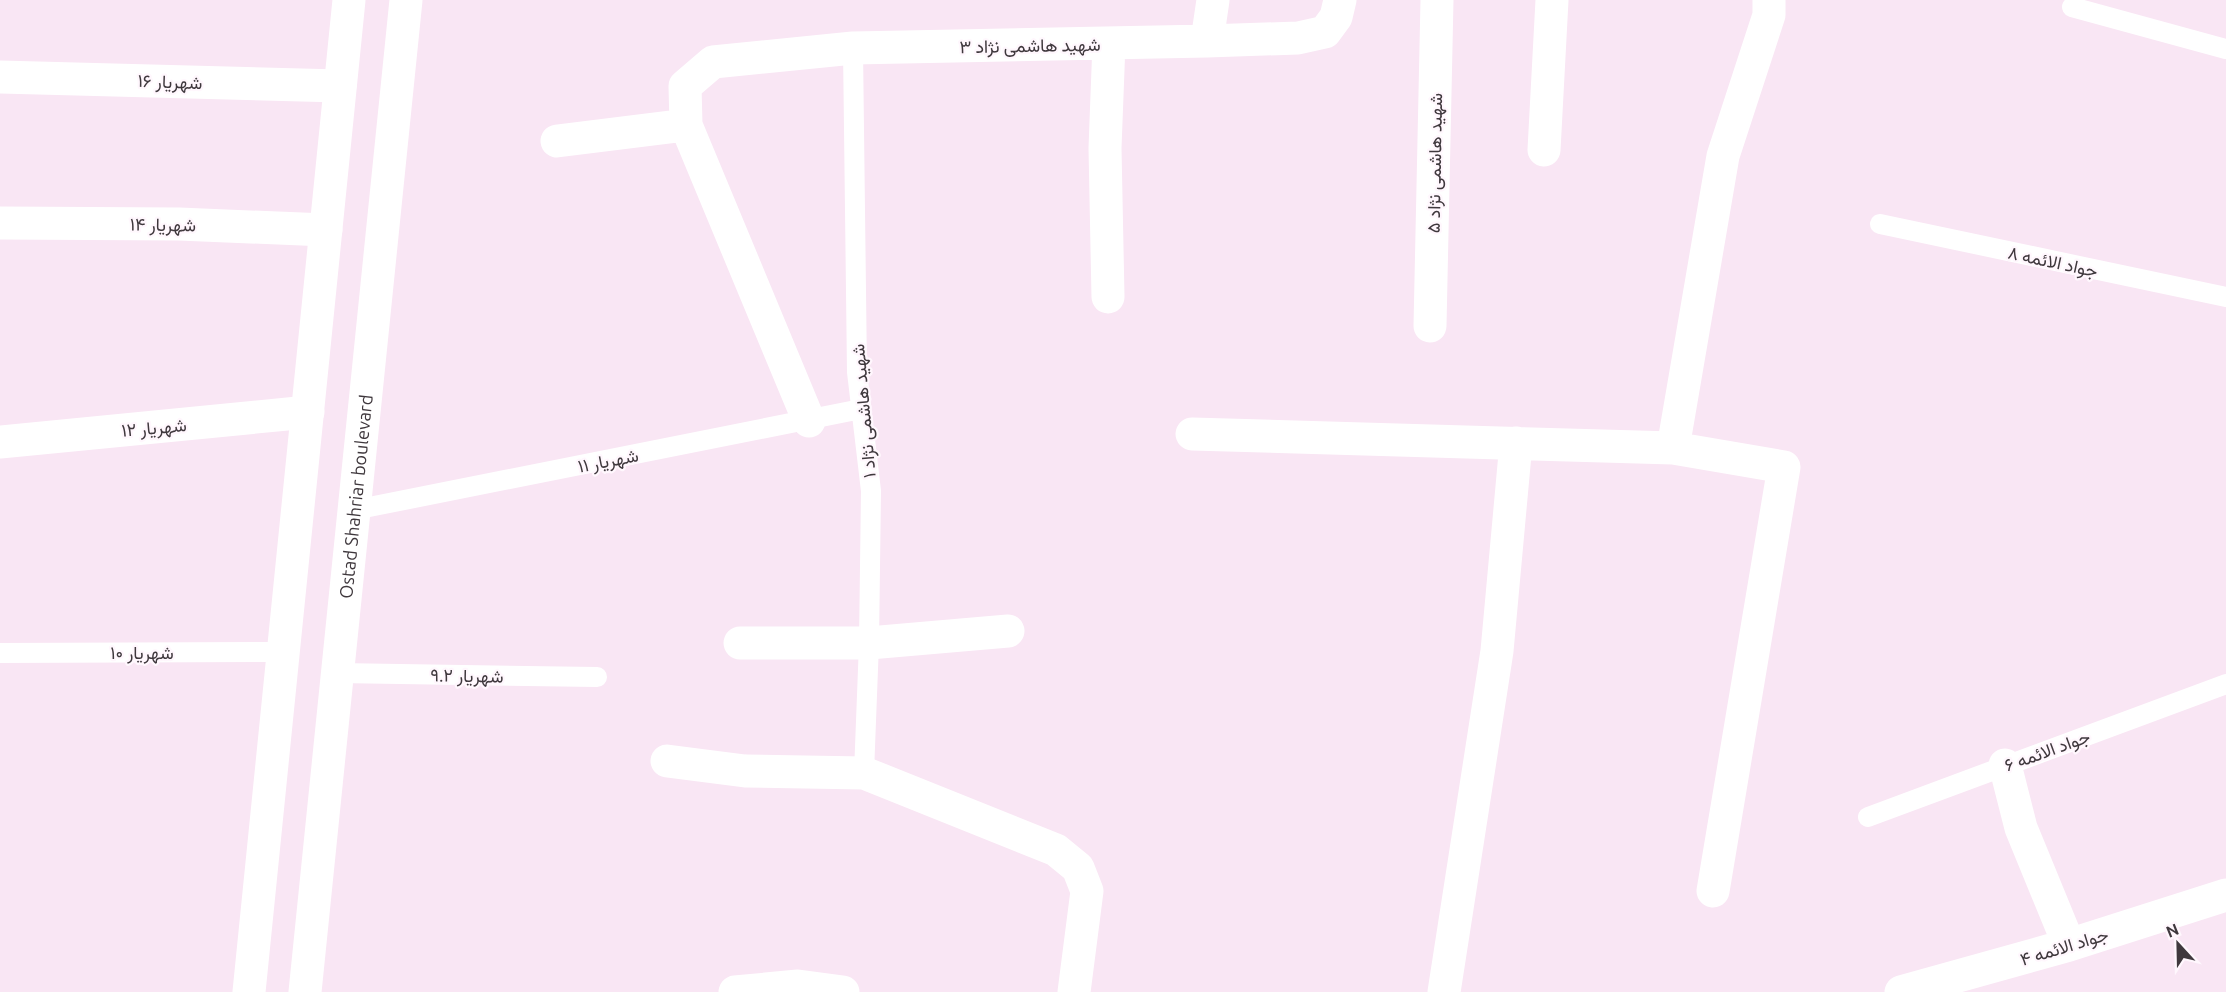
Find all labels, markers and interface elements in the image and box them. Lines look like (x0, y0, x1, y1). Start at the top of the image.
street label: شهید هاشمی نژاد ۳ (959, 34, 1101, 58)
street label: شهریار ۱۶ (137, 70, 203, 94)
street label: شهید هاشمی نژاد ۵ (1423, 93, 1447, 233)
street label: شهریار ۱۴ (130, 213, 196, 237)
street label: جواد الائمه ۸ (2006, 242, 2100, 282)
street label: شهید هاشمی نژاد ۱ (847, 343, 881, 479)
street label: Ostad Shahriar boulevard (335, 394, 376, 599)
street label: شهریار ۱۲ (121, 414, 188, 442)
street label: شهریار ۱۱ (576, 444, 640, 478)
street label: شهریار ۱۰ (110, 642, 174, 664)
street label: شهریار ۹.۲ (430, 664, 504, 688)
street label: جواد الائمه ۶ (2002, 725, 2093, 777)
north arrow (2148, 914, 2208, 974)
text: N (2163, 920, 2181, 941)
street label: جواد الائمه ۴ (2018, 923, 2111, 971)

